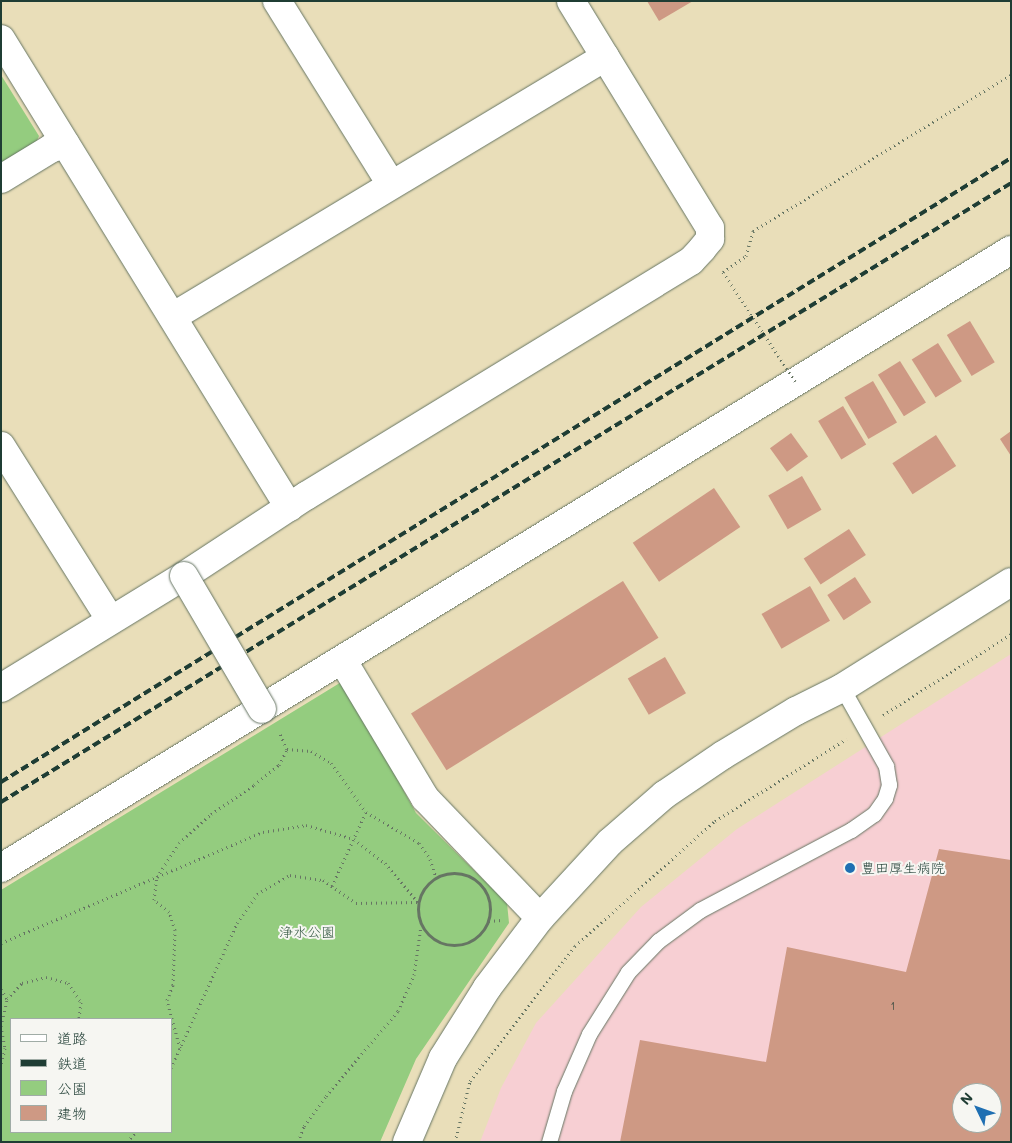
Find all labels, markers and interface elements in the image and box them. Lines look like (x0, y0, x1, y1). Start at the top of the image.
place label: 豊田厚生病院 (861, 860, 945, 876)
marker: 豊田厚生病院 (843, 861, 857, 875)
park label: 浄水公園 (279, 924, 335, 940)
house number: 1 (891, 999, 895, 1013)
legend (10, 1018, 172, 1133)
text: 道路 (57, 1028, 87, 1048)
text: 鉄道 (57, 1053, 87, 1073)
text: 公園 (57, 1078, 87, 1098)
north arrow (952, 1083, 1002, 1133)
text: N (956, 1088, 977, 1109)
text: 建物 (57, 1103, 87, 1123)

